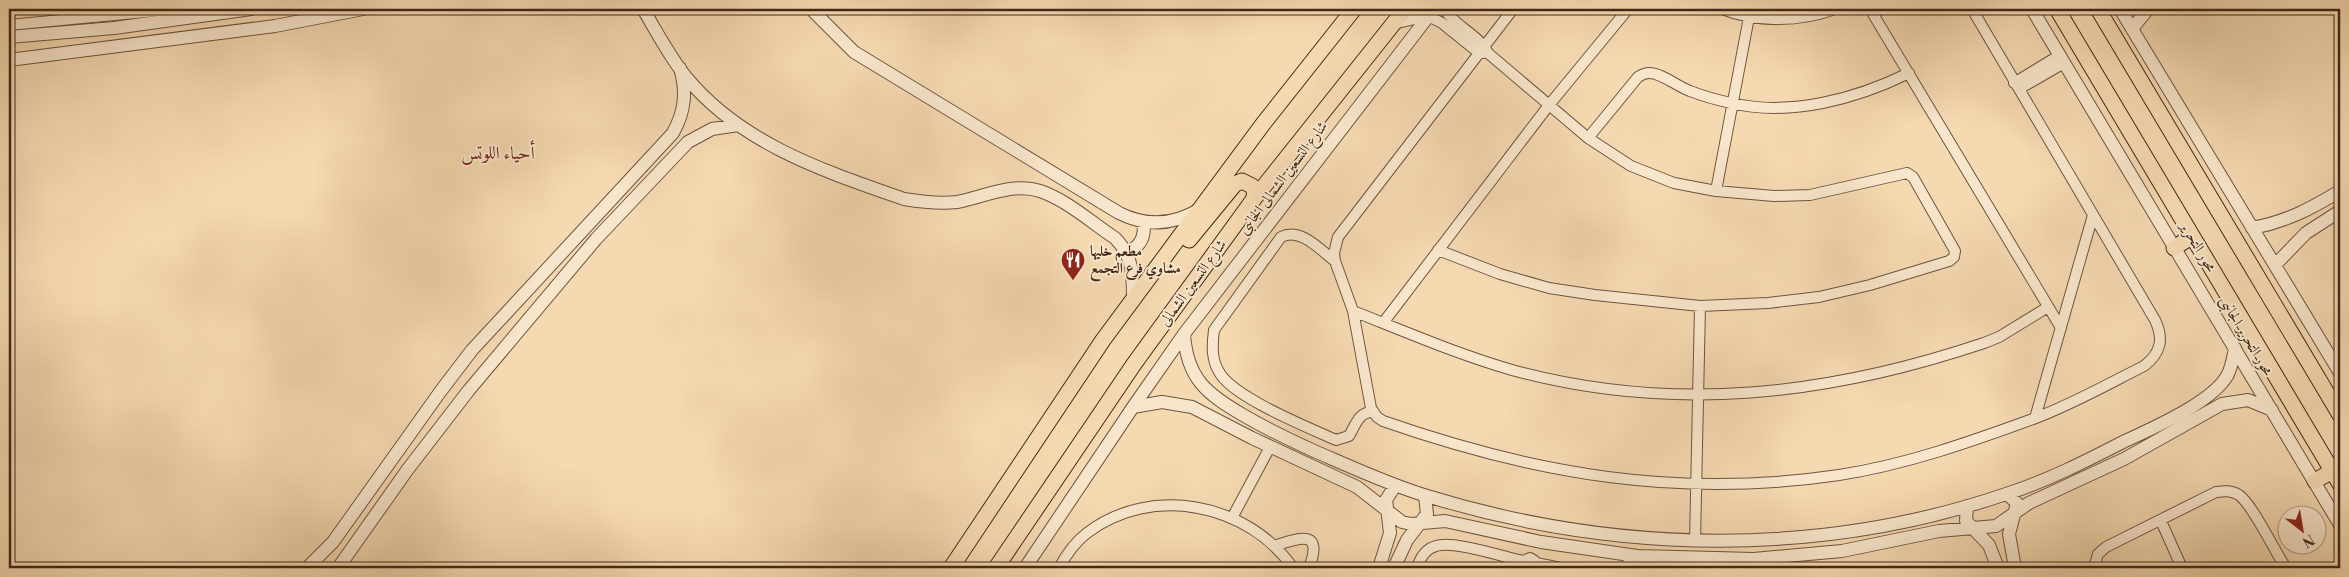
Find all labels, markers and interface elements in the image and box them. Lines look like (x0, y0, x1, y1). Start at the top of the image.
street label: شارع التسعين الشمالى الجانبى (1234, 117, 1334, 240)
district label: أحياء اللوتس (461, 140, 536, 165)
street label: محور التحرير (2175, 217, 2220, 276)
street label: شارع التسعين الشمالى (1155, 236, 1233, 332)
place label: مطعم خليها مشاوي فرع التجمع (1090, 242, 1181, 282)
restaurant icon: مطعم خليها مشاوي فرع التجمع (1060, 247, 1086, 281)
street label: محور التحرير الجانبى (2214, 293, 2277, 380)
north arrow (2276, 504, 2326, 554)
text: N (2299, 530, 2318, 551)

